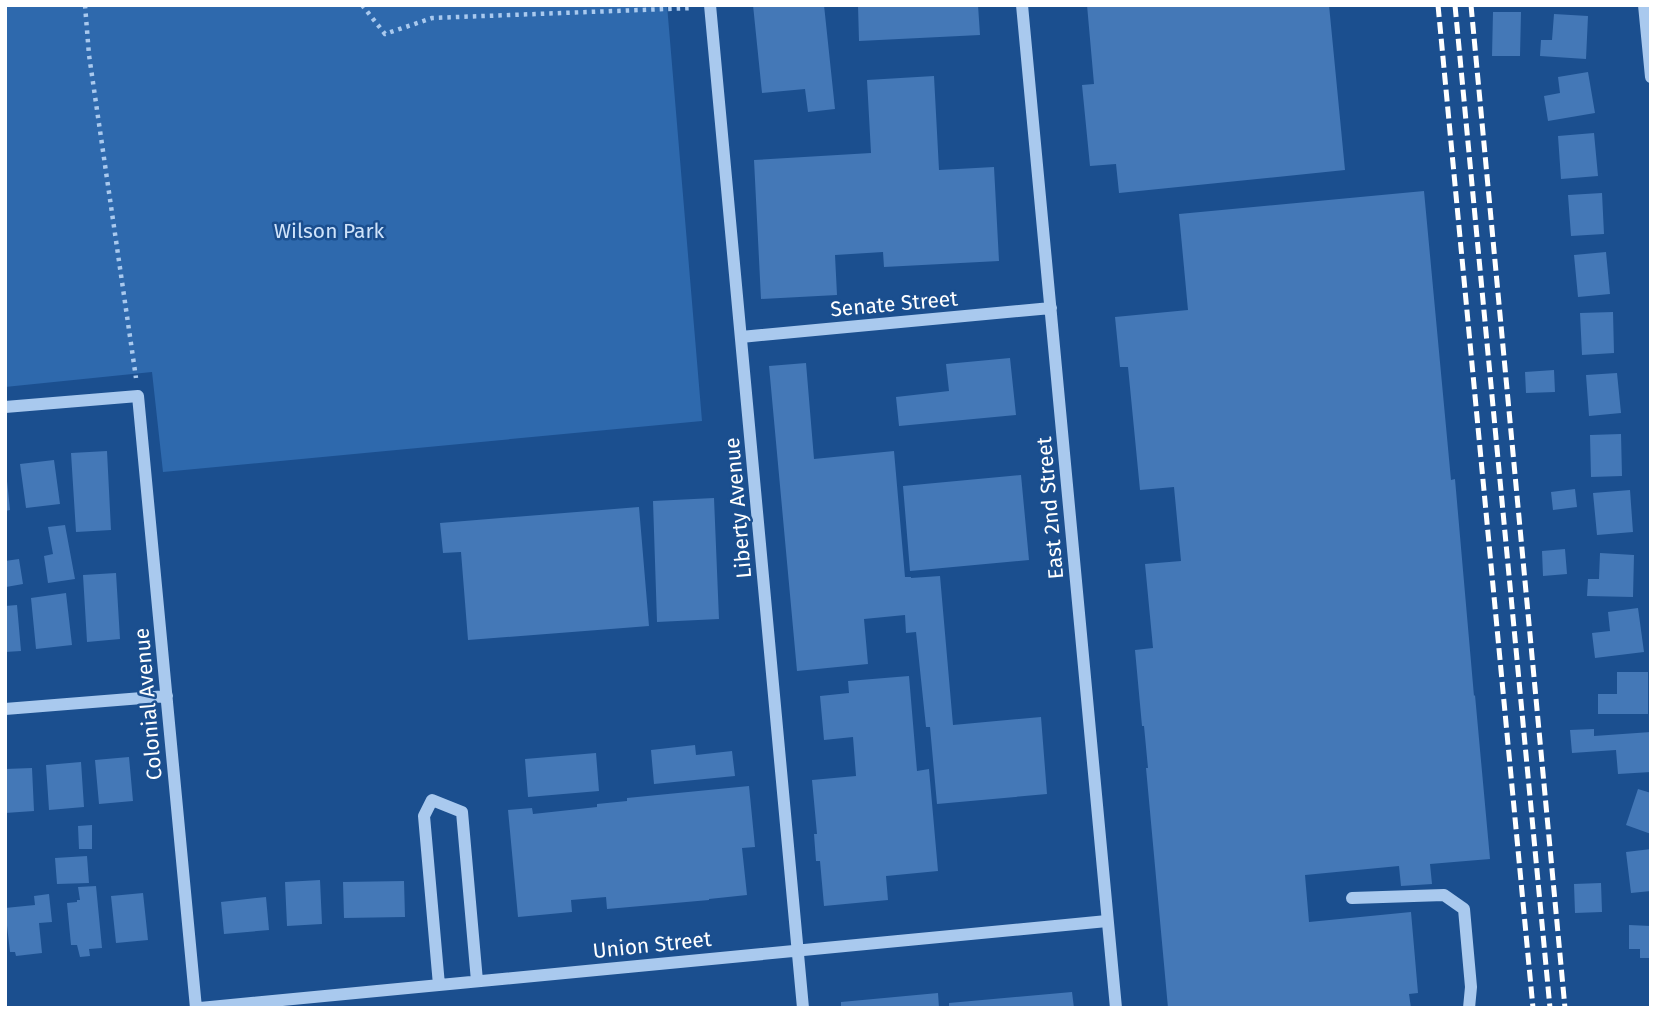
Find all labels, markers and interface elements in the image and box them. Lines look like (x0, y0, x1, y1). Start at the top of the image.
park label: Wilson Park (274, 218, 385, 244)
street label: Senate Street (829, 285, 959, 323)
street label: East 2nd Street (1031, 435, 1069, 580)
street label: Liberty Avenue (719, 436, 757, 580)
street label: Colonial Avenue (128, 627, 168, 781)
street label: Union Street (591, 926, 713, 964)

